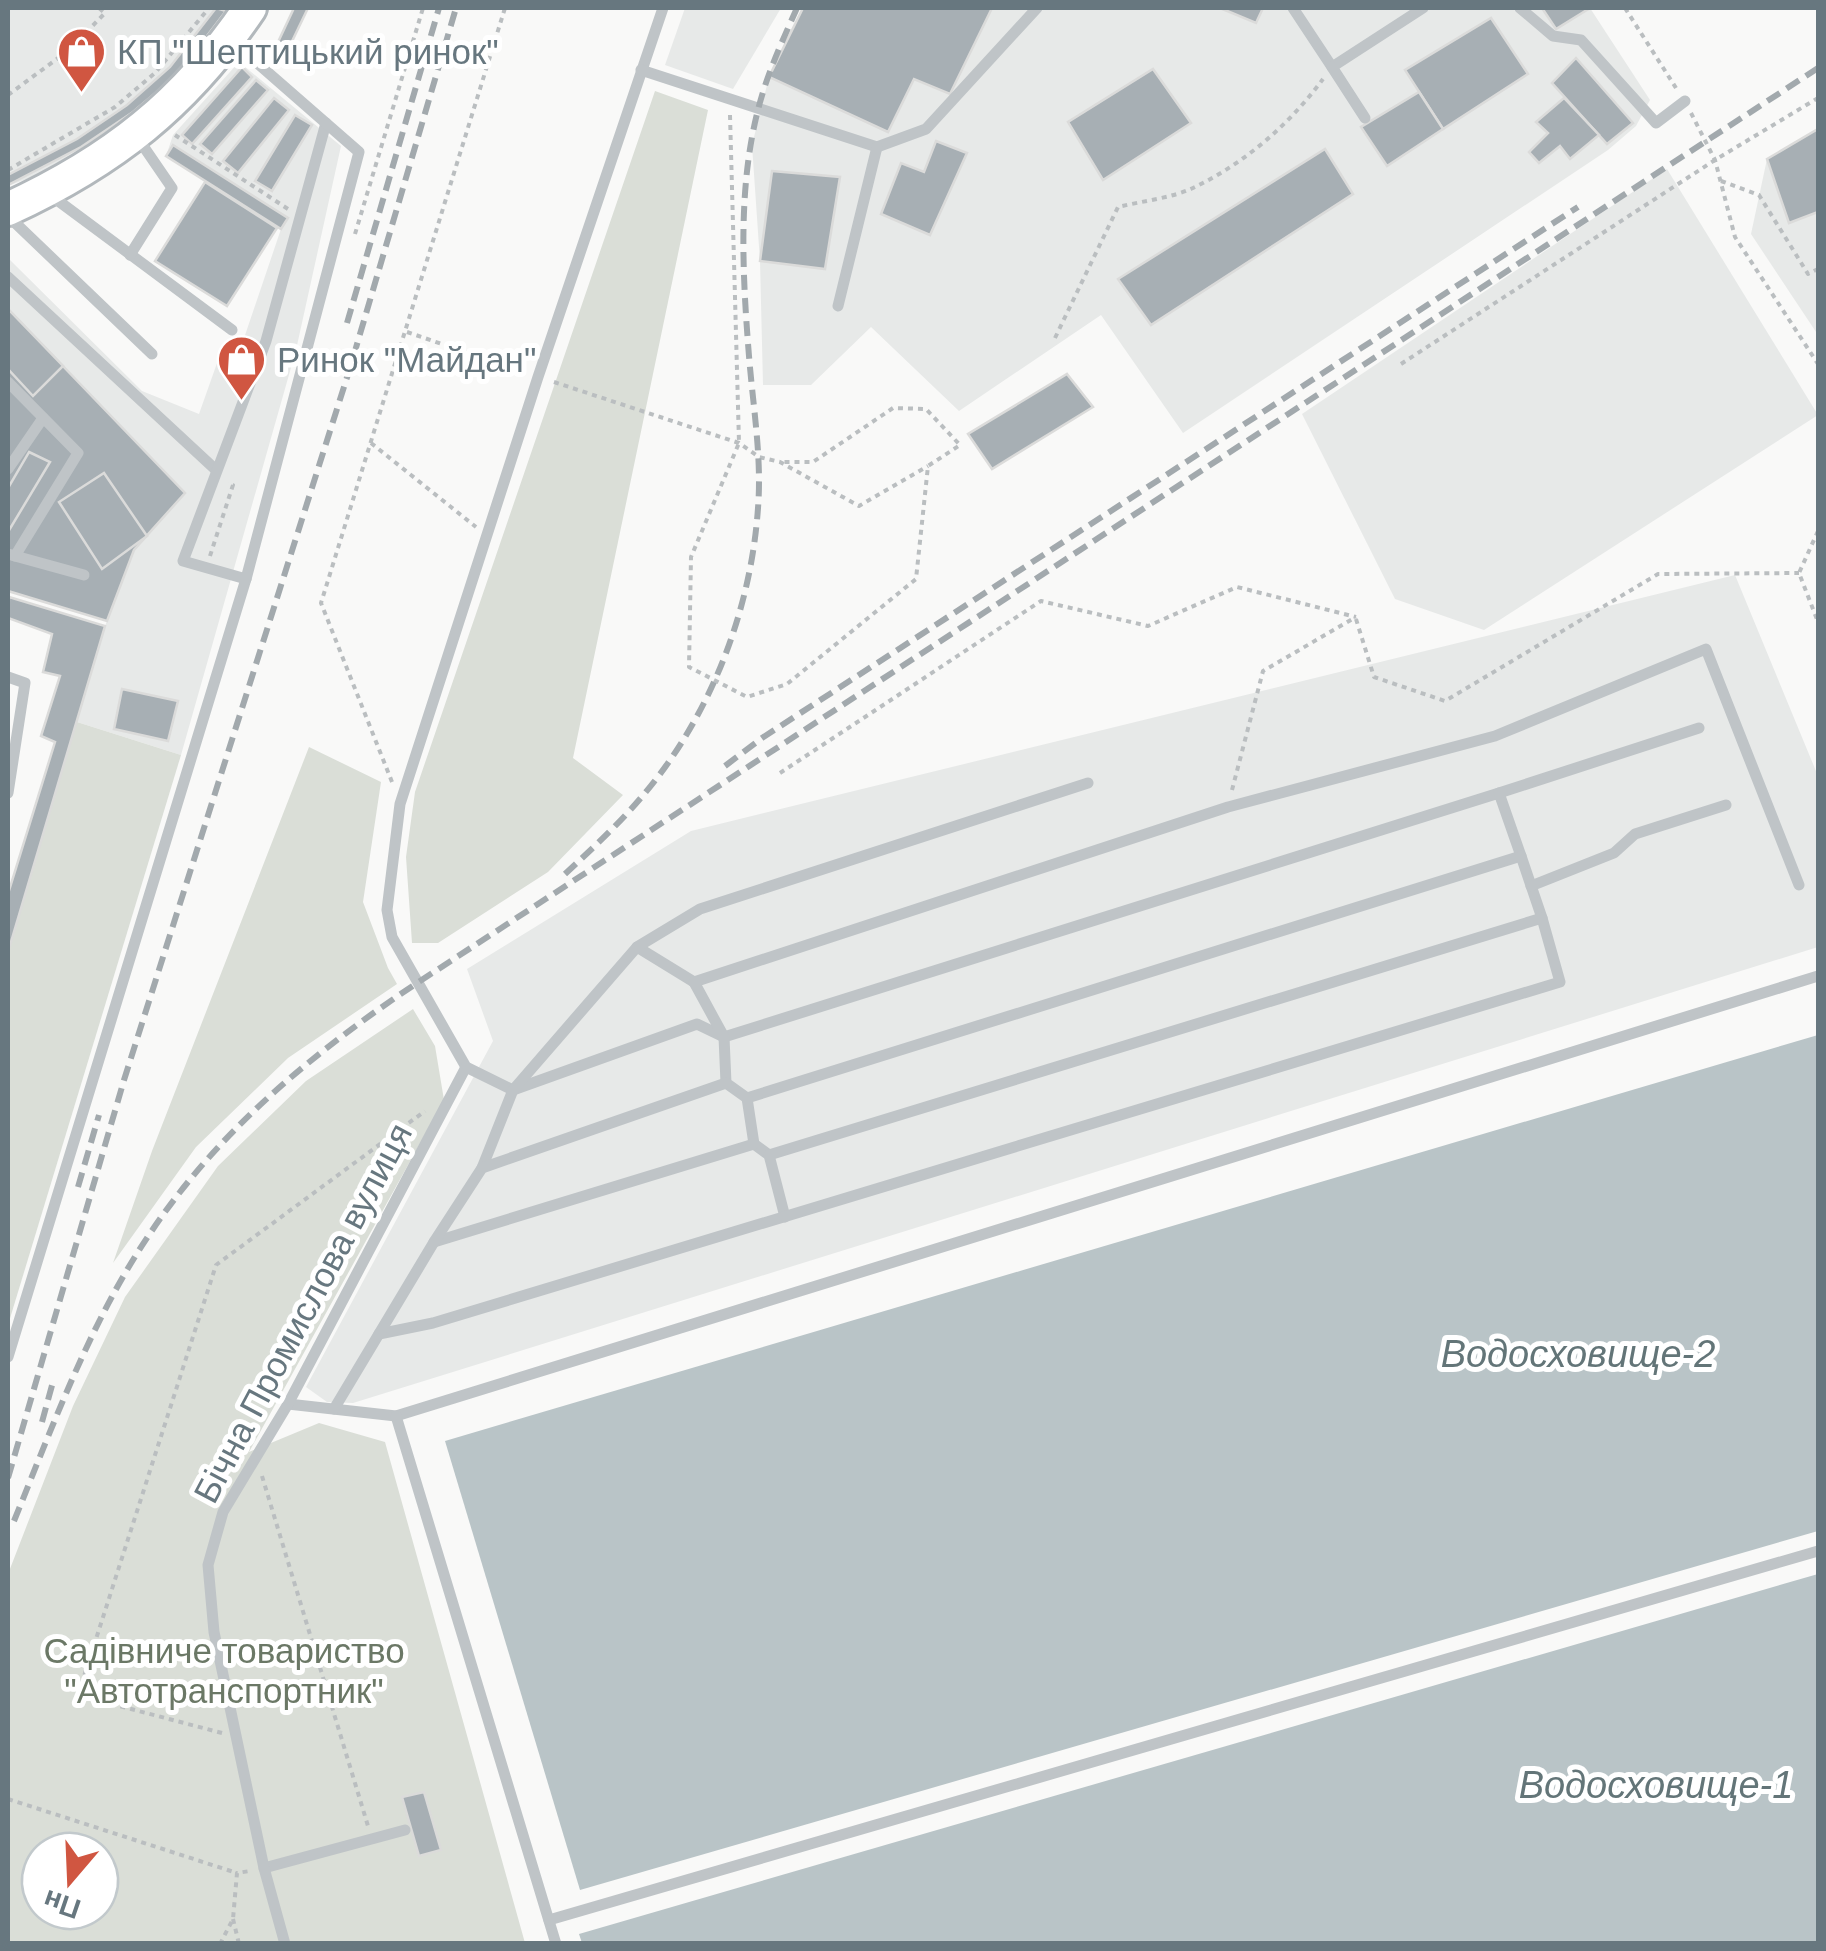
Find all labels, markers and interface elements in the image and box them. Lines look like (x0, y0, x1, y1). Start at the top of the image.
shop icon: КП "Шептицький ринок" (56, 26, 108, 94)
place label: КП "Шептицький ринок" (117, 32, 499, 71)
shop icon: Ринок "Майдан" (216, 334, 268, 402)
place label: Ринок "Майдан" (277, 340, 536, 379)
street label: Бічна Промислова вулиця (186, 1116, 419, 1509)
water label: Водосховище-2 (1441, 1333, 1715, 1375)
park label: Садівниче товариство "Автотранспортник" (43, 1631, 405, 1710)
water label: Водосховище-1 (1519, 1764, 1793, 1806)
north arrow (20, 1831, 120, 1931)
text: Пн (39, 1883, 85, 1925)

